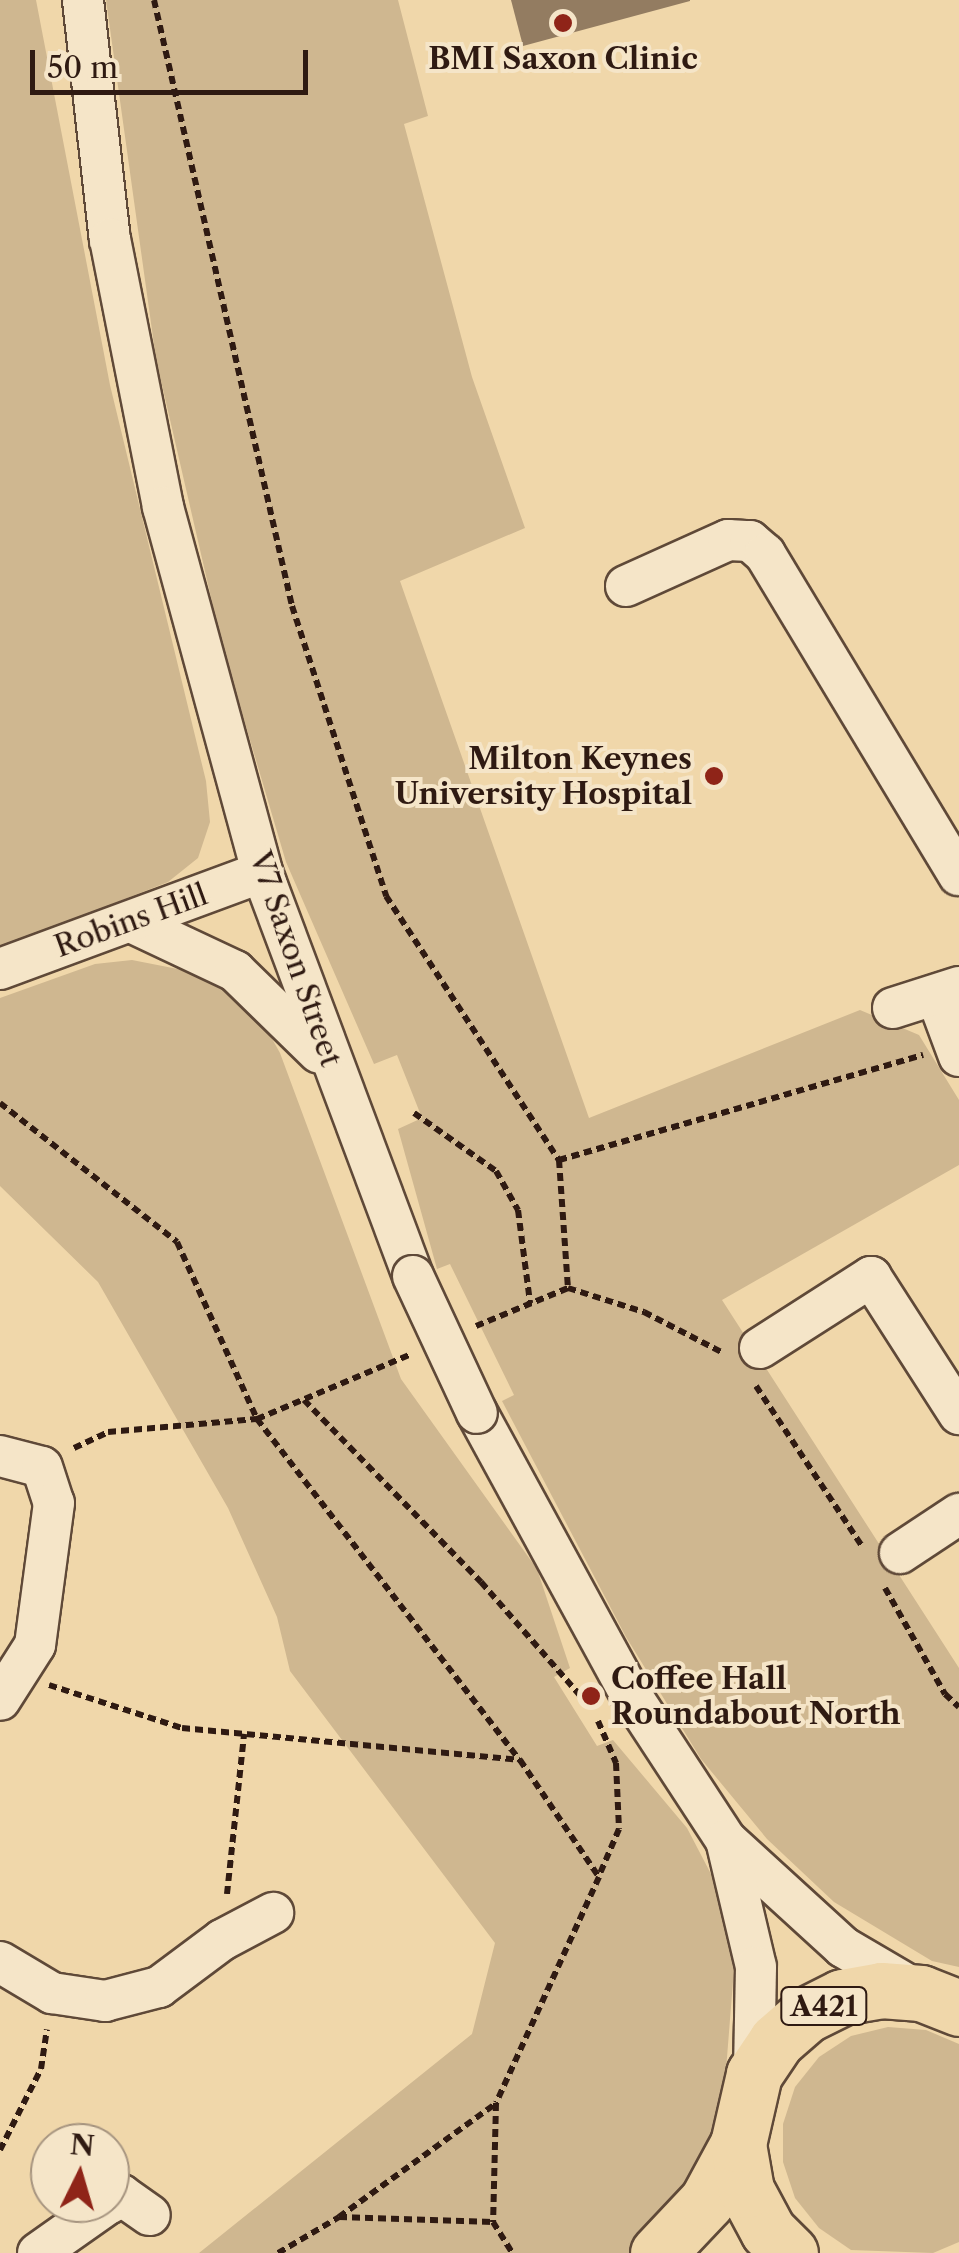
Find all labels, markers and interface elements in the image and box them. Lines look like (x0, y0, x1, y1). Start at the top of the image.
marker: BMI Saxon Clinic (550, 10, 576, 36)
scale bar (35, 30, 312, 92)
place label: BMI Saxon Clinic (428, 41, 698, 77)
text: 50 m (47, 49, 118, 86)
place label: Milton Keynes University Hospital (394, 741, 692, 812)
marker: Milton Keynes University Hospital (701, 763, 727, 789)
street label: V7 Saxon Street (241, 847, 349, 1071)
street label: Robins Hill (50, 877, 212, 965)
place label: Coffee Hall Roundabout North (611, 1661, 901, 1732)
marker: Coffee Hall Roundabout North (580, 1685, 602, 1707)
road number: A421 (779, 1983, 869, 2029)
north arrow (30, 2123, 130, 2223)
text: N (69, 2127, 96, 2163)

